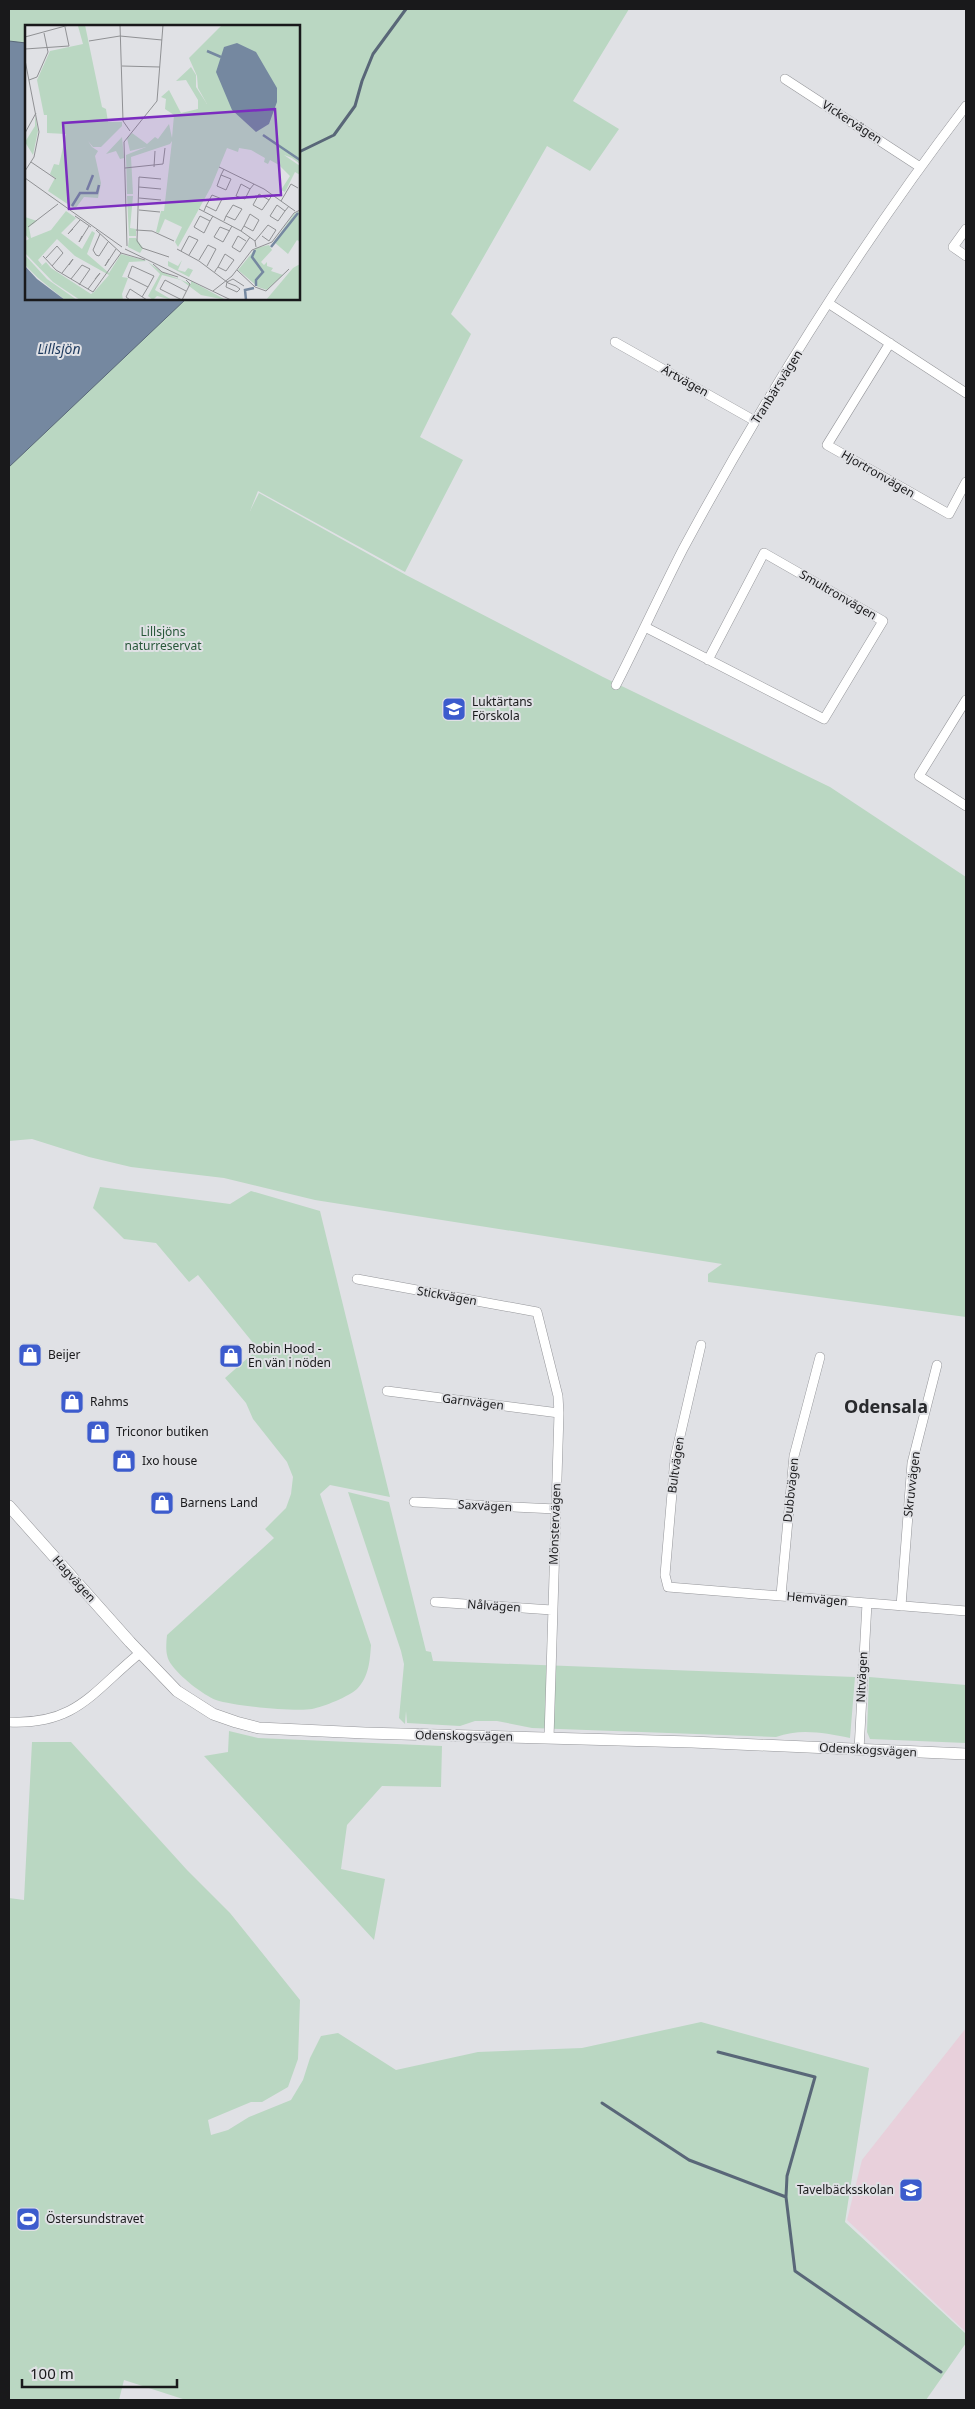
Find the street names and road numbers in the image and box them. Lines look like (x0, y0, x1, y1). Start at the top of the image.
street label: Vickervägen (819, 96, 886, 147)
street label: Tranbärsvägen (747, 347, 806, 427)
street label: Ärtvägen (659, 361, 712, 400)
street label: Hjortronvägen (838, 446, 918, 502)
street label: Smultronvägen (797, 566, 880, 624)
street label: Stickvägen (416, 1282, 478, 1309)
street label: Garnvägen (441, 1389, 505, 1414)
street label: Bultvägen (663, 1436, 688, 1494)
street label: Skruvvägen (899, 1450, 924, 1518)
street label: Dubbvägen (779, 1457, 802, 1523)
street label: Mönstervägen (545, 1483, 564, 1565)
street label: Saxvägen (458, 1496, 512, 1515)
street label: Hagvägen (49, 1552, 100, 1606)
street label: Hemvägen (786, 1587, 848, 1610)
street label: Nålvägen (467, 1595, 521, 1616)
street label: Nitvägen (852, 1651, 871, 1703)
street label: Odenskogsvägen (415, 1726, 513, 1745)
street label: Odenskogsvägen (819, 1738, 917, 1761)

